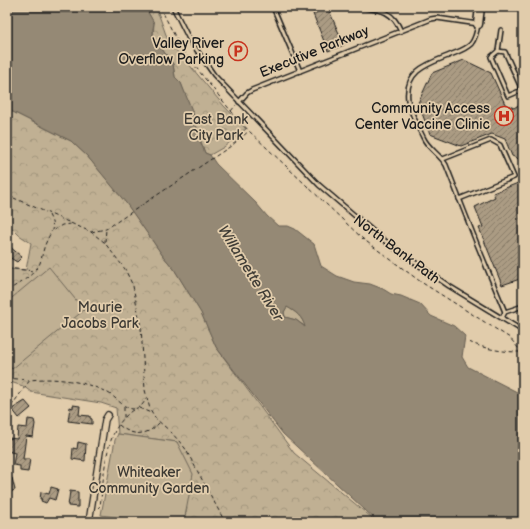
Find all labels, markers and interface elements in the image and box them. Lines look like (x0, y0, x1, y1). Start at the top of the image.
street label: Executive Parkway (257, 22, 372, 81)
place label: Valley River Overflow Parking (118, 35, 225, 68)
parking icon: Valley River Overflow Parking (227, 40, 249, 62)
place label: Community Access Center Vaccine Clinic (355, 100, 490, 133)
hospital icon: Community Access Center Vaccine Clinic (493, 105, 515, 127)
park label: East Bank City Park (184, 111, 248, 144)
street label: North Bank Path (350, 211, 443, 288)
water label: Willamette River (214, 222, 288, 326)
park label: Maurie Jacobs Park (61, 299, 139, 332)
park label: Whiteaker Community Garden (89, 464, 210, 497)

